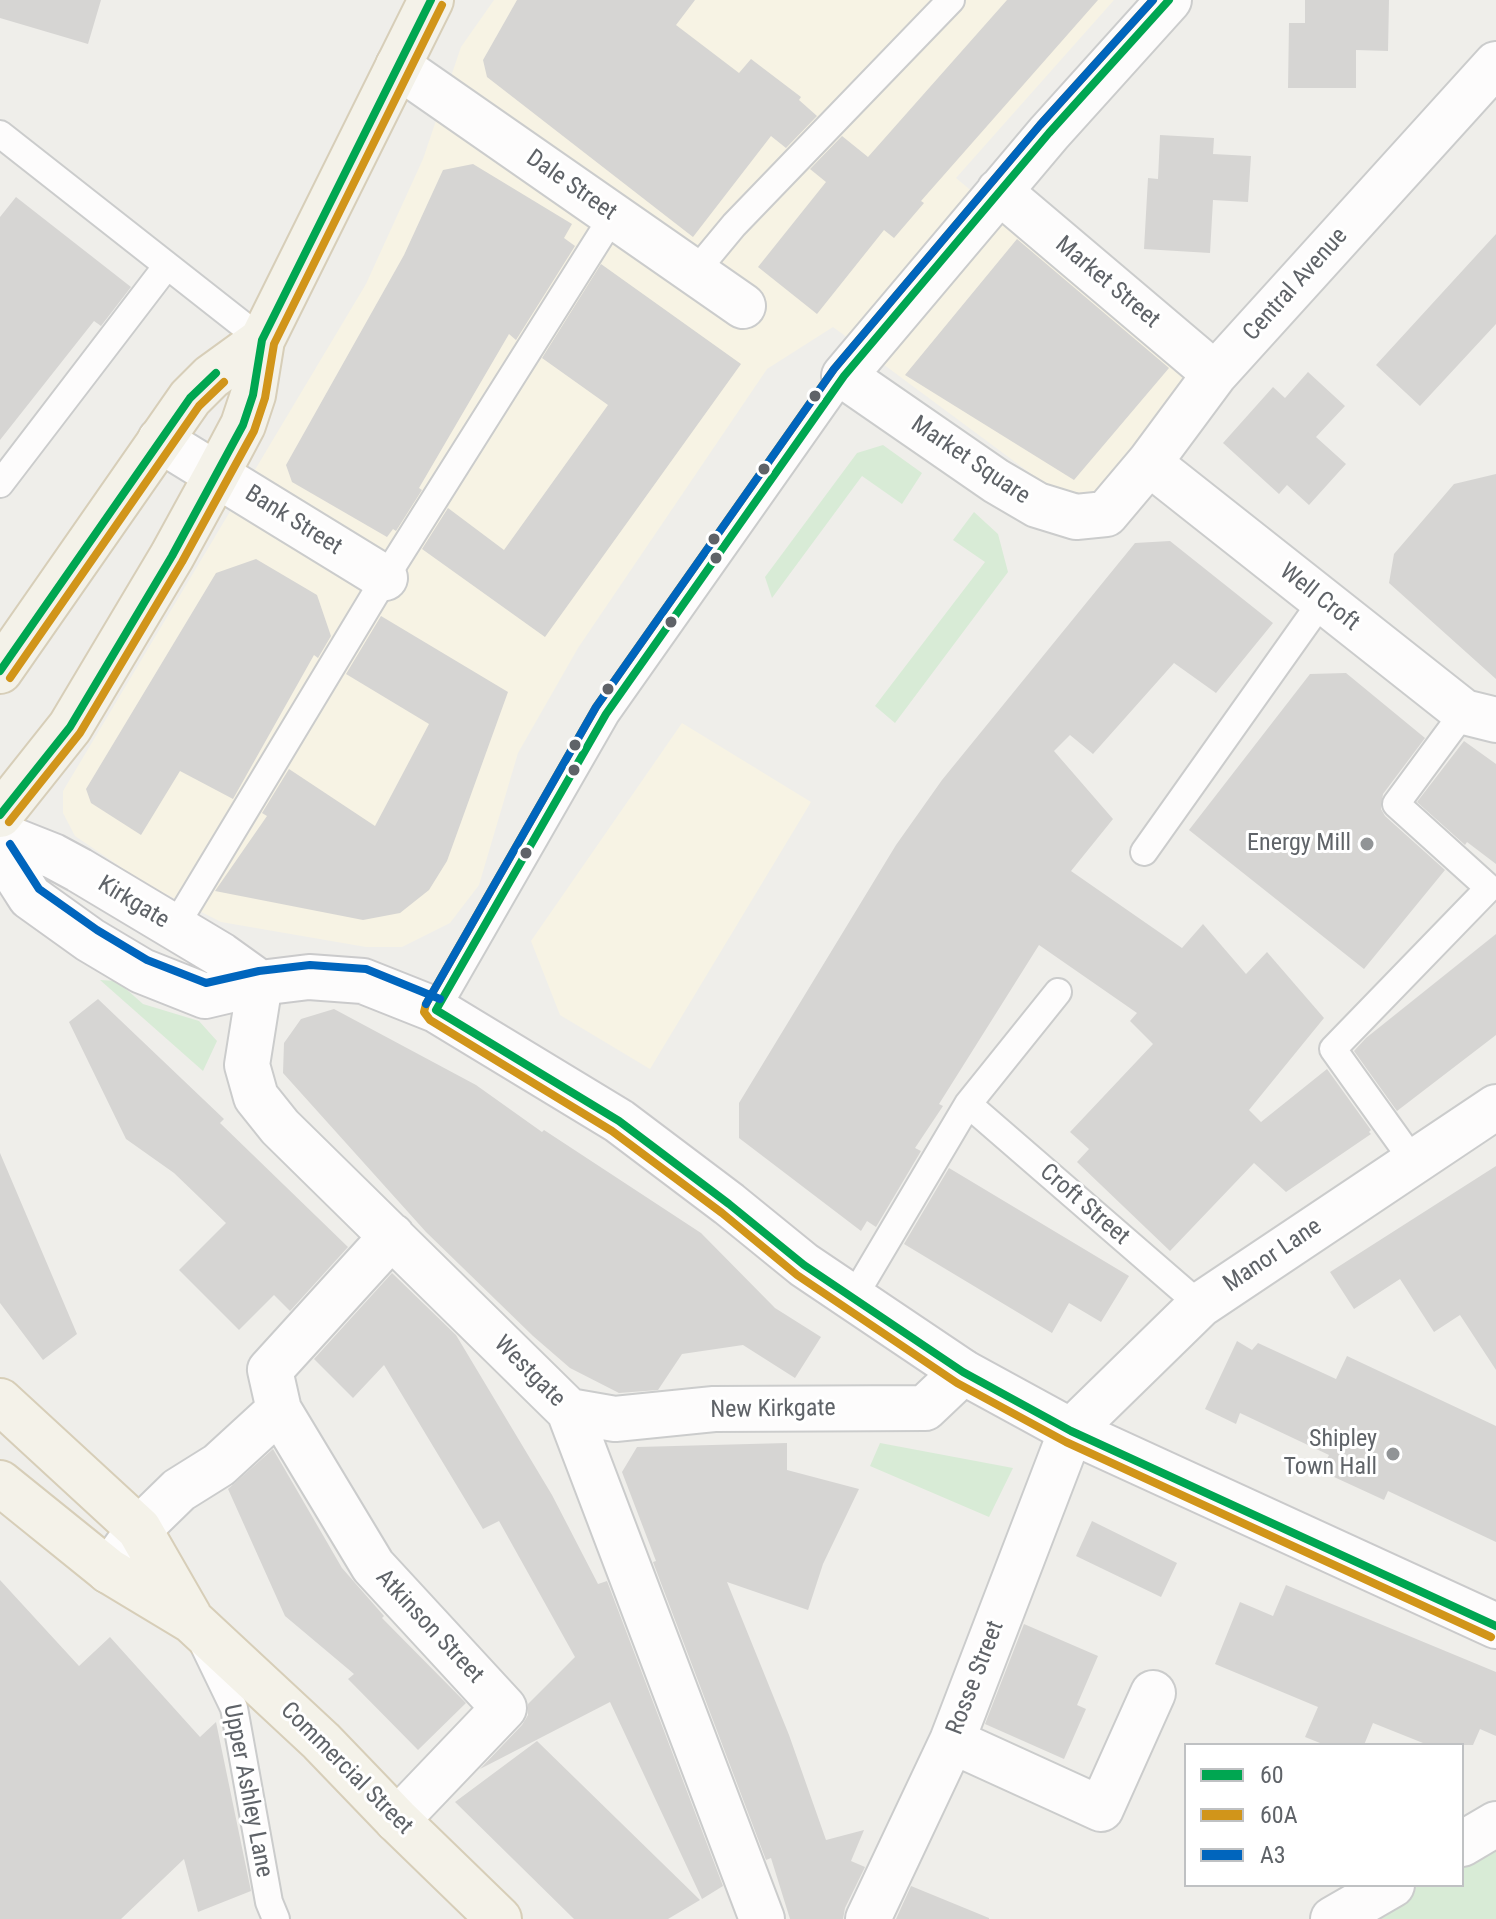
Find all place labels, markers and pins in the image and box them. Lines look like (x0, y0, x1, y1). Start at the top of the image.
unlabelled marker (807, 388, 823, 404)
unlabelled marker (756, 461, 772, 477)
unlabelled marker (706, 531, 722, 547)
unlabelled marker (708, 550, 724, 566)
unlabelled marker (663, 614, 679, 630)
unlabelled marker (600, 681, 616, 697)
unlabelled marker (567, 737, 583, 753)
unlabelled marker (566, 762, 582, 778)
place label: Energy Mill (1247, 830, 1351, 858)
marker: Energy Mill (1358, 835, 1376, 853)
unlabelled marker (518, 845, 534, 861)
place label: Shipley Town Hall (1283, 1426, 1377, 1482)
marker: Shipley Town Hall (1384, 1445, 1402, 1463)

